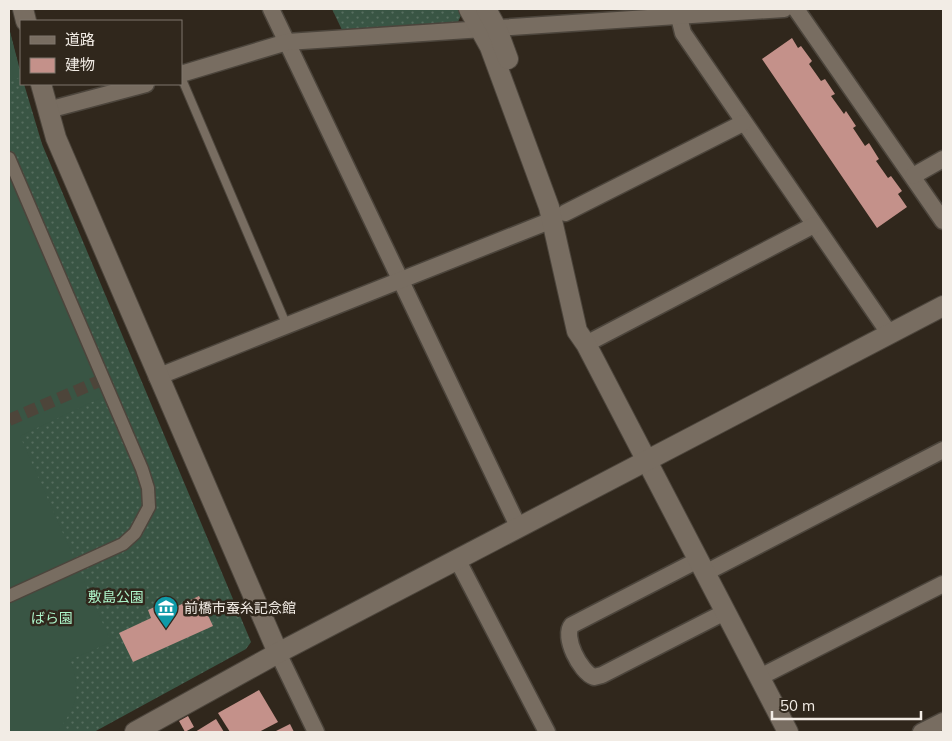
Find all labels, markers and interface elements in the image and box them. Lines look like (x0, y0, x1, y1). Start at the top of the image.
legend (20, 20, 182, 85)
text: 道路 (65, 30, 95, 49)
text: 建物 (65, 55, 95, 74)
park label: 敷島公園 (88, 588, 144, 606)
museum icon: 前橋市蚕糸記念館 (153, 595, 179, 629)
place label: 前橋市蚕糸記念館 (184, 599, 296, 617)
park label: ばら園 (31, 609, 73, 627)
scale bar (772, 688, 921, 720)
text: 50 m (780, 696, 815, 715)

